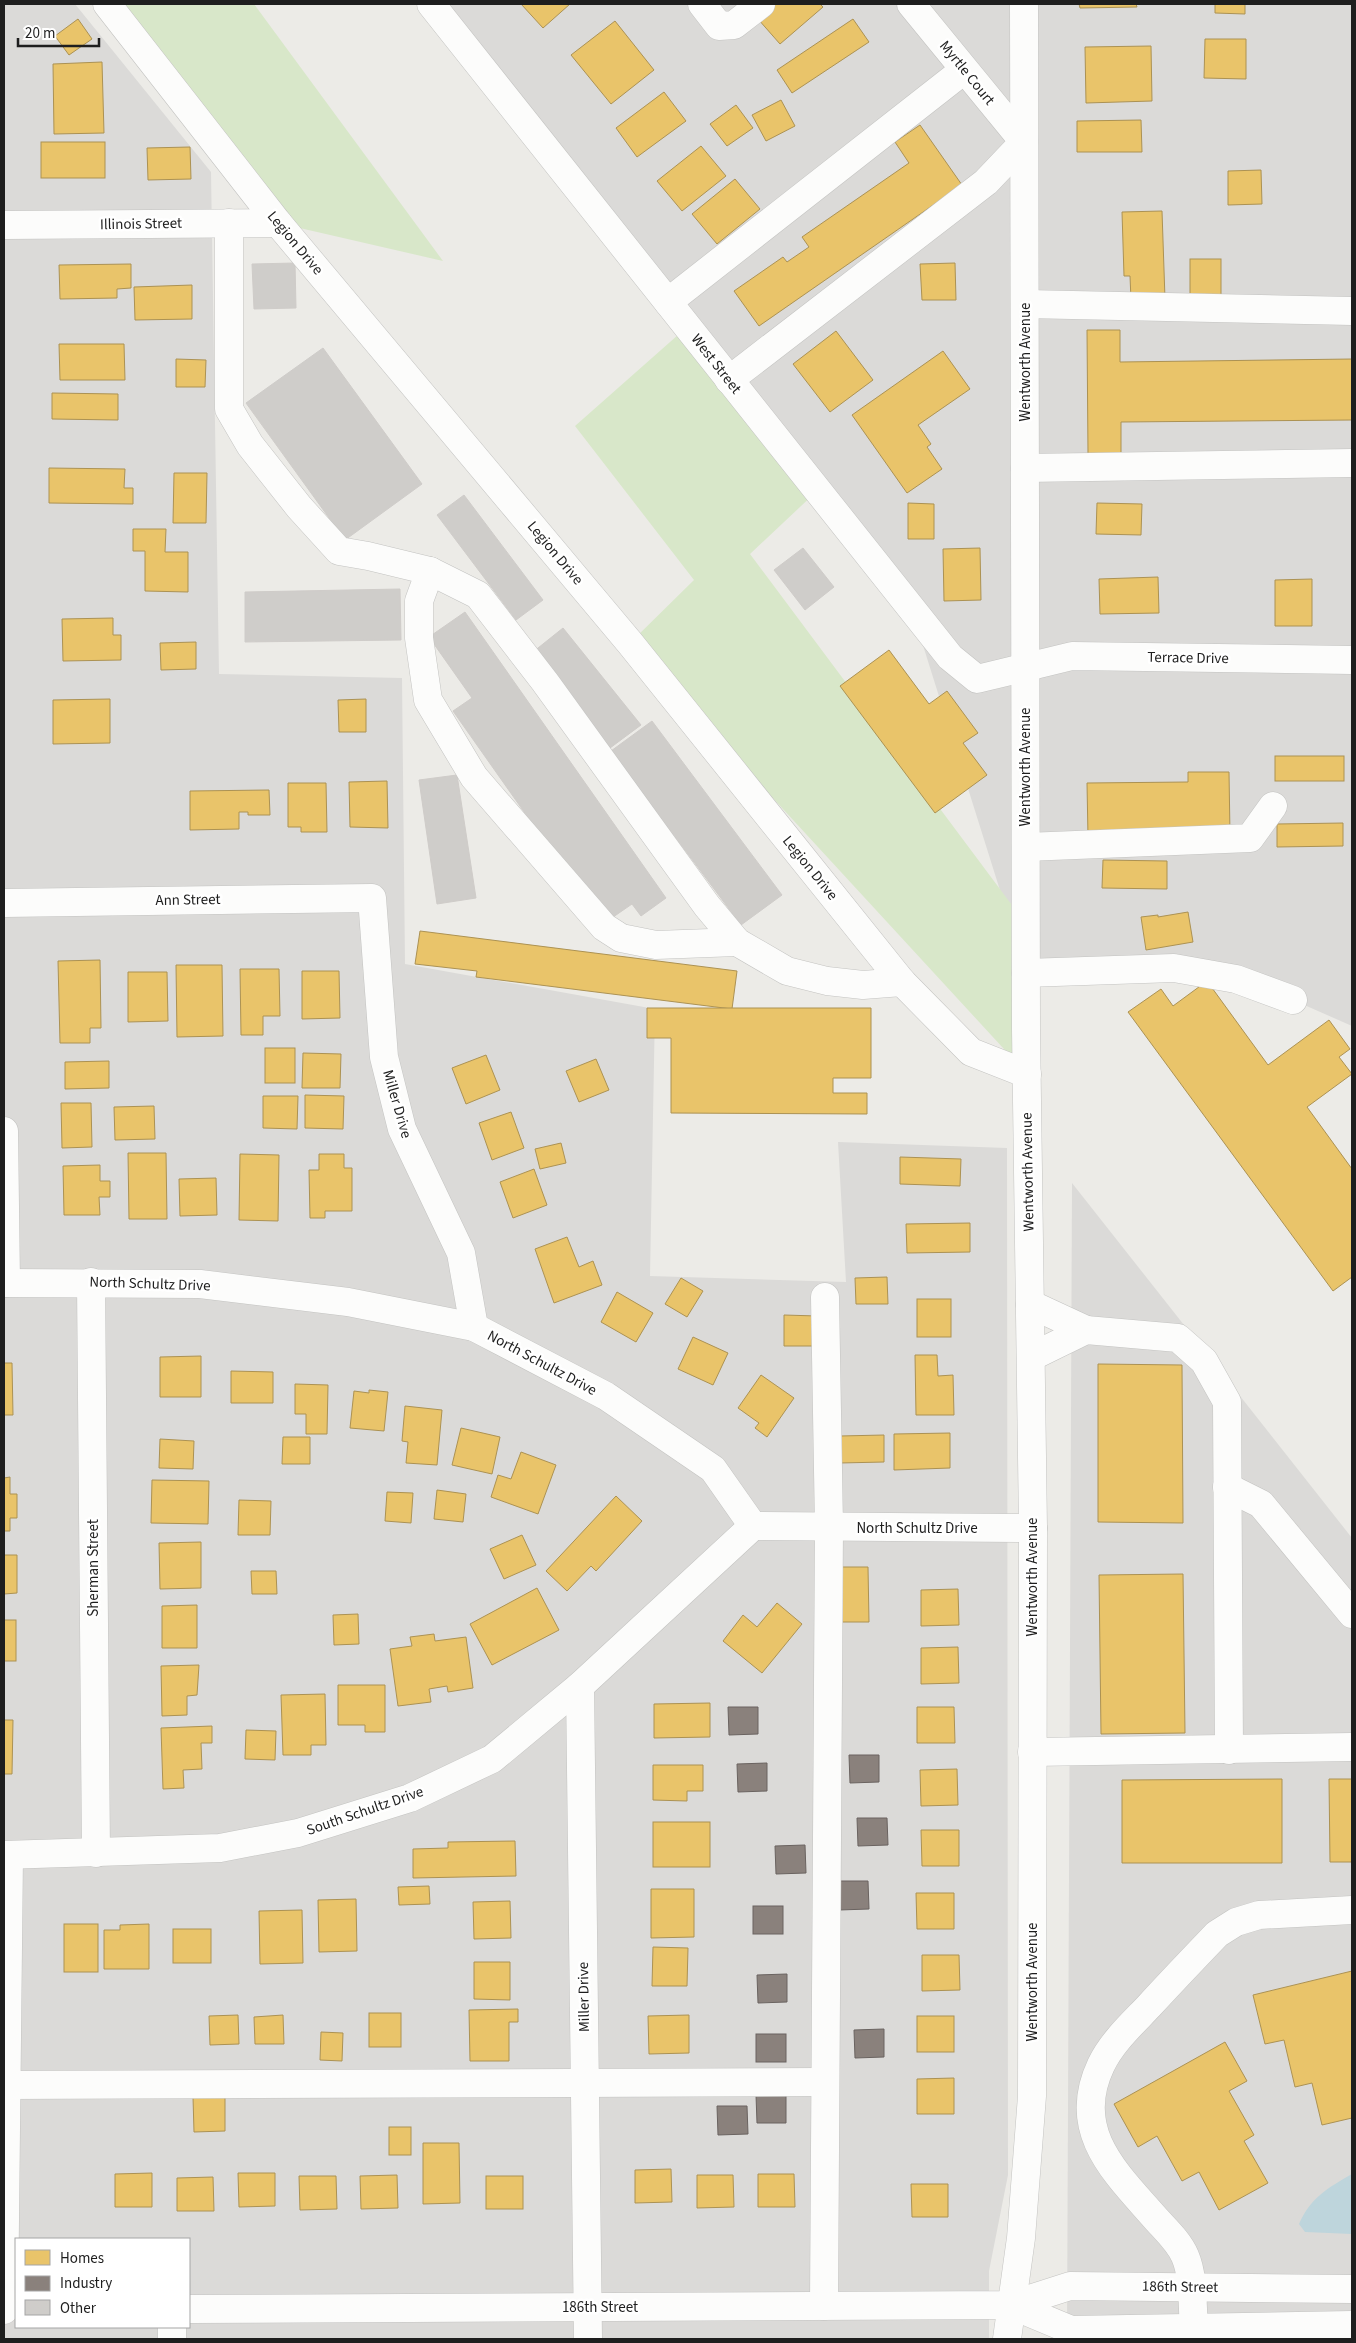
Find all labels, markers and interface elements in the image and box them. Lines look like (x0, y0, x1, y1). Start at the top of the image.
scale bar (18, 15, 99, 47)
text: 20 m (25, 23, 55, 44)
street label: Myrtle Court (934, 36, 1000, 110)
street label: Legion Drive (262, 207, 328, 279)
street label: Illinois Street (100, 213, 182, 235)
street label: Wentworth Avenue (1015, 302, 1036, 422)
street label: West Street (686, 330, 746, 398)
street label: Legion Drive (522, 517, 588, 589)
street label: Terrace Drive (1147, 647, 1229, 669)
street label: Wentworth Avenue (1015, 707, 1036, 827)
street label: Legion Drive (777, 831, 843, 905)
street label: Ann Street (155, 889, 221, 911)
street label: Miller Drive (377, 1067, 417, 1141)
street label: Wentworth Avenue (1016, 1112, 1040, 1232)
street label: North Schultz Drive (89, 1271, 211, 1297)
street label: North Schultz Drive (484, 1325, 600, 1401)
street label: Wentworth Avenue (1022, 1517, 1043, 1637)
street label: North Schultz Drive (856, 1518, 978, 1539)
street label: Sherman Street (83, 1519, 104, 1617)
street label: South Schultz Drive (304, 1781, 426, 1841)
street label: Wentworth Avenue (1022, 1922, 1043, 2042)
street label: Miller Drive (573, 1962, 595, 2032)
legend (15, 2238, 190, 2328)
text: Homes (60, 2248, 104, 2269)
text: Industry (60, 2273, 112, 2294)
street label: 186th Street (1142, 2276, 1218, 2298)
street label: 186th Street (562, 2297, 638, 2318)
text: Other (60, 2298, 97, 2319)

